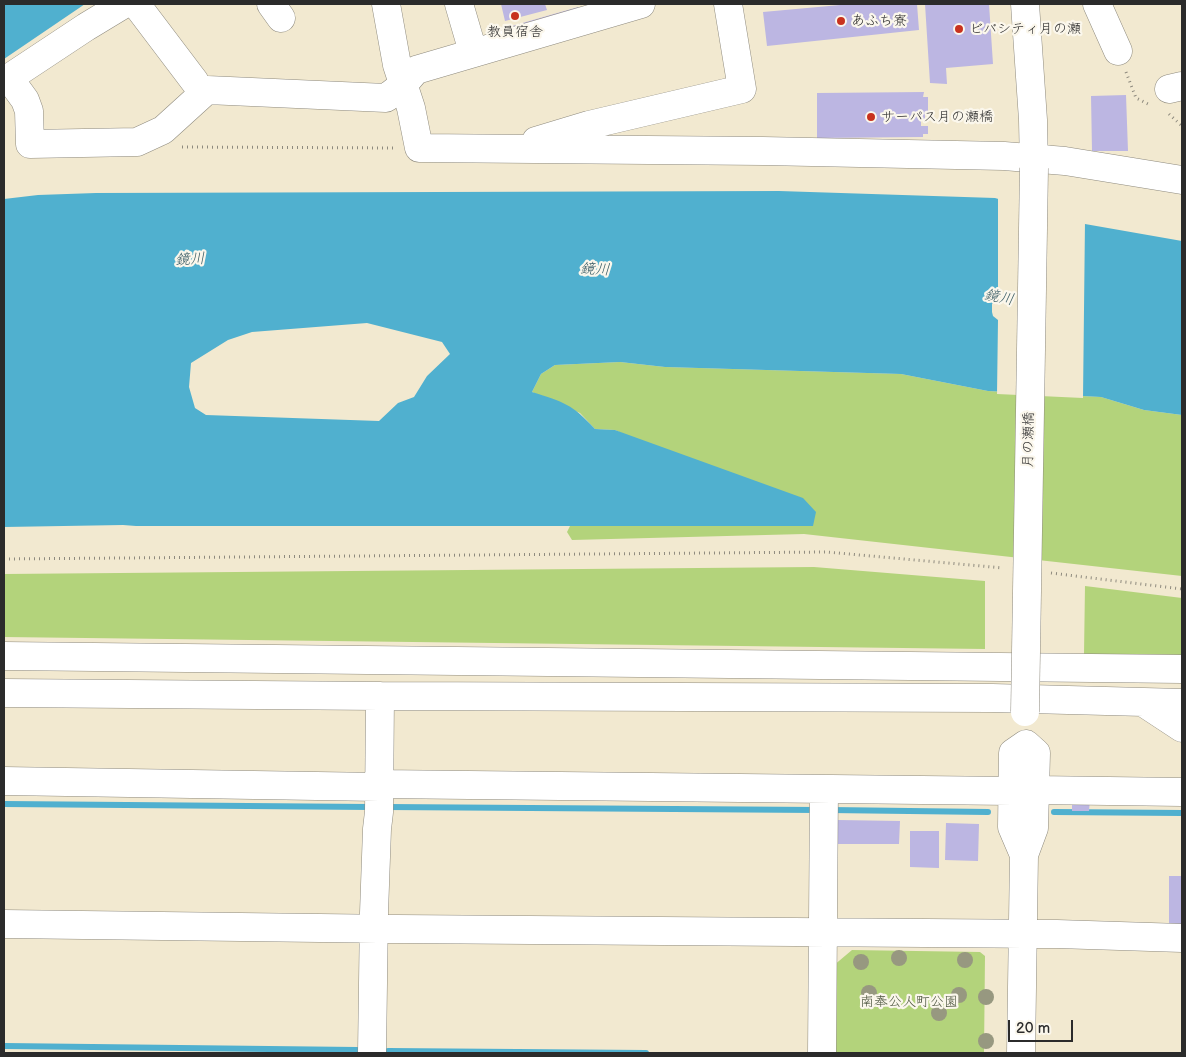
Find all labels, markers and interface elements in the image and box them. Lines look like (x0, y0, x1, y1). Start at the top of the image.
marker: 教員宿舎 (509, 10, 521, 22)
place label: あふち寮 (851, 13, 907, 29)
marker: あふち寮 (835, 15, 847, 27)
place label: ビバシティ月の瀬 (969, 21, 1081, 37)
marker: ビバシティ月の瀬 (953, 23, 965, 35)
place label: 教員宿舎 (487, 24, 543, 40)
place label: サーパス月の瀬橋 (881, 109, 993, 125)
marker: サーパス月の瀬橋 (865, 111, 877, 123)
water label: 鏡川 (175, 250, 205, 270)
water label: 鏡川 (580, 260, 610, 280)
water label: 鏡川 (983, 286, 1015, 310)
street label: 月の瀬橋 (1020, 412, 1038, 468)
park label: 南奉公人町公園 (860, 994, 958, 1010)
scale bar (1011, 1010, 1076, 1042)
text: 20 m (1016, 1019, 1050, 1038)

